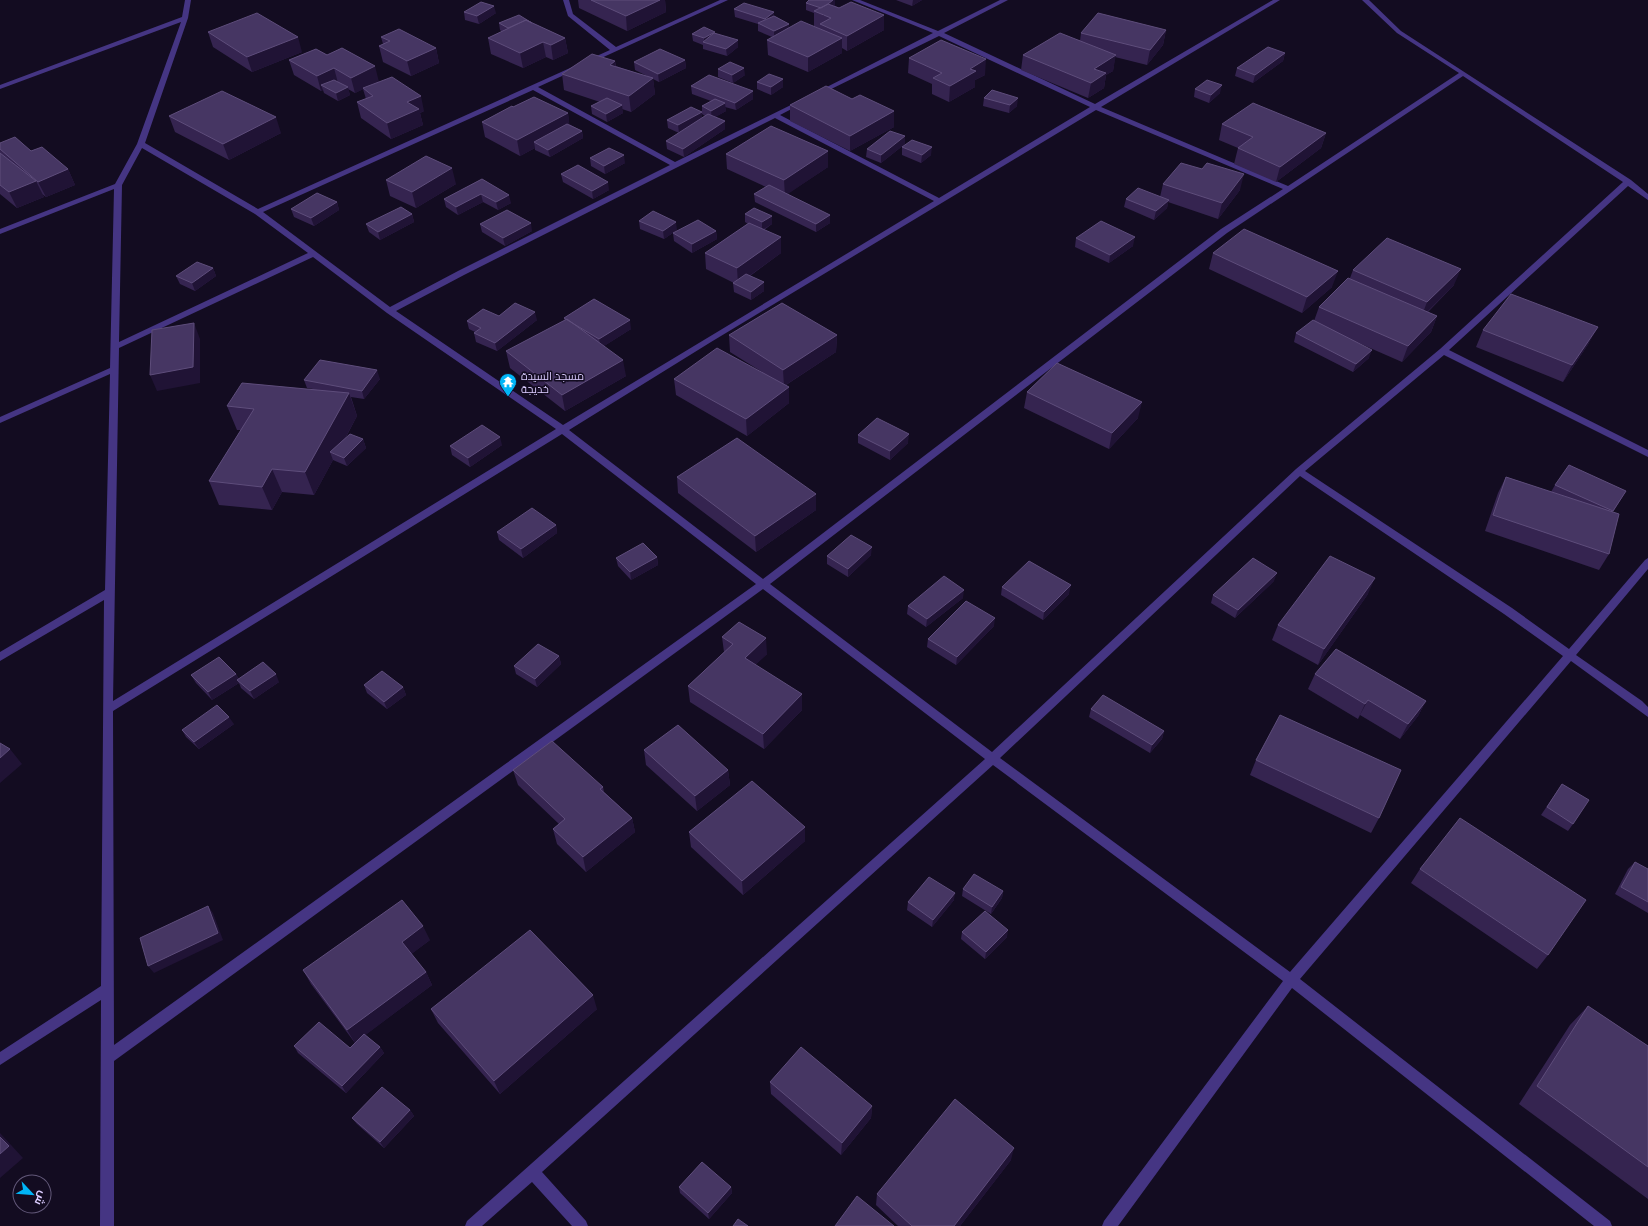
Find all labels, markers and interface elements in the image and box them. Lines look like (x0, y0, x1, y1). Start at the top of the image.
place label: مسجد السيدة خديجة (521, 370, 584, 395)
temple icon: مسجد السيدة خديجة (498, 372, 518, 397)
north arrow (12, 1174, 52, 1214)
text: ش (32, 1189, 49, 1207)

